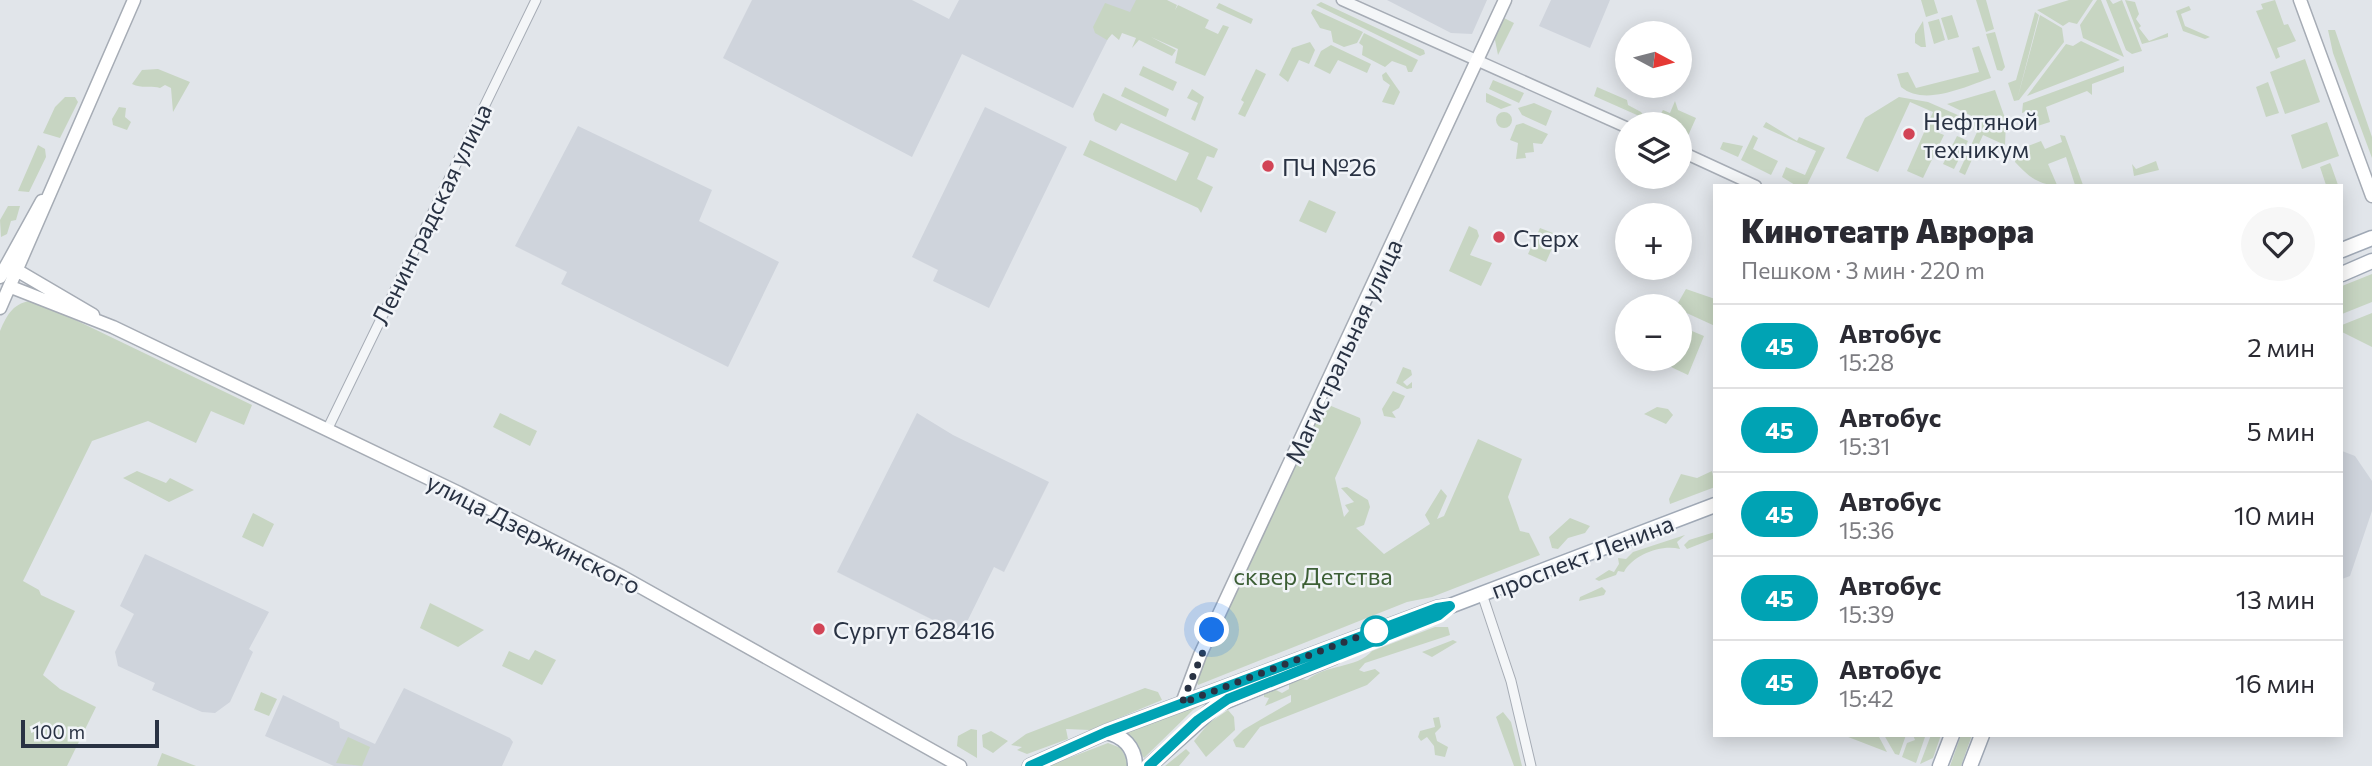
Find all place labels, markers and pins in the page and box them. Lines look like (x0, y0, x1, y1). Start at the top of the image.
place label: Нефтяной техникум (1923, 106, 2038, 163)
marker: Нефтяной техникум (1901, 126, 1917, 142)
place label: ПЧ №26 (1282, 152, 1377, 181)
marker: ПЧ №26 (1260, 158, 1276, 174)
place label: Стерх (1513, 223, 1579, 252)
marker: Стерх (1491, 229, 1507, 245)
place label: Сургут 628416 (833, 615, 995, 644)
unlabelled marker (1361, 616, 1391, 646)
marker: Сургут 628416 (811, 621, 827, 637)

